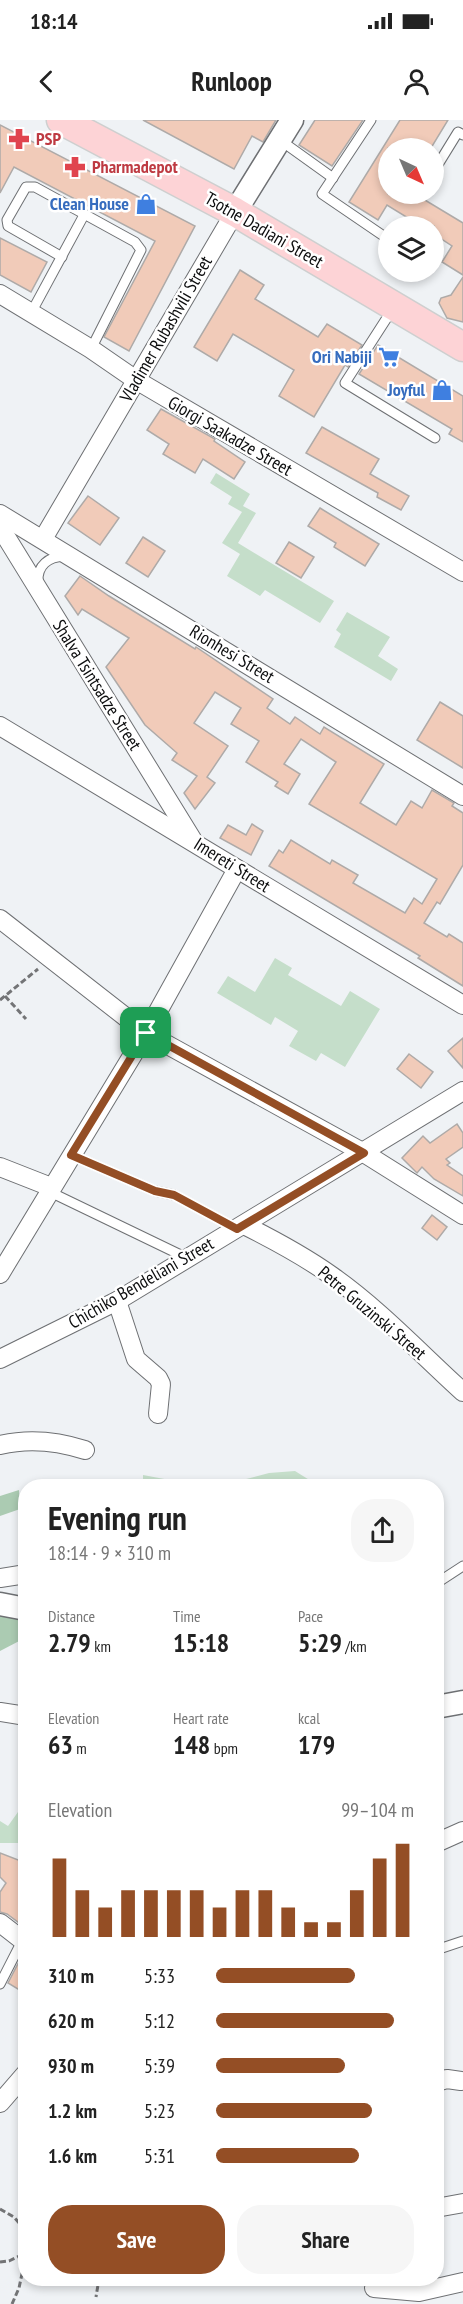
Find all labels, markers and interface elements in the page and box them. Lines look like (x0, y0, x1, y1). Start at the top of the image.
text: 18:14 (30, 7, 78, 35)
text: Runloop (191, 64, 272, 98)
icon: back (30, 65, 63, 98)
icon: person (400, 65, 433, 98)
pharmacy icon: PSP (7, 127, 31, 151)
place label: PSP (36, 127, 61, 150)
north arrow (378, 138, 444, 204)
map controls (378, 138, 444, 282)
pharmacy icon: Pharmadepot (63, 155, 87, 179)
place label: Pharmadepot (92, 155, 179, 178)
street label: Tsotne Dadiani Street (201, 186, 328, 273)
place label: Clean House (50, 192, 129, 215)
shop icon: Clean House (134, 192, 158, 216)
button: layers (378, 216, 444, 282)
street label: Vladimer Rubashvili Street (114, 252, 217, 407)
place label: Ori Nabiji (312, 345, 372, 368)
supermarket icon: Ori Nabiji (377, 345, 401, 369)
place label: Joyful (387, 378, 426, 401)
shop icon: Joyful (430, 378, 454, 402)
street label: Giorgi Saakadze Street (164, 391, 297, 481)
street label: Shalva Tsintsadze Street (48, 615, 147, 754)
street label: Rionhesi Street (186, 619, 279, 688)
street label: Imereti Street (190, 832, 275, 897)
pin (120, 1007, 171, 1058)
icon: arrive (129, 1016, 162, 1049)
street label: Chichiko Bendeliani Street (64, 1232, 218, 1334)
street label: Petre Gruzinski Street (314, 1261, 431, 1365)
text: Evening run (48, 1496, 187, 1539)
button: share (351, 1499, 414, 1562)
text: 18:14 · 9 × 310 m (48, 1540, 171, 1566)
text: Distance (48, 1606, 95, 1626)
text: Time (173, 1606, 201, 1626)
text: Pace (298, 1606, 323, 1626)
text: 2.79 (48, 1626, 91, 1659)
text: 15:18 (173, 1626, 229, 1659)
text: 5:29 (298, 1626, 342, 1659)
text: km (91, 1636, 111, 1656)
text: /km (342, 1636, 367, 1656)
text: Elevation (48, 1708, 99, 1728)
text: Heart rate (173, 1708, 229, 1728)
text: kcal (298, 1708, 320, 1728)
text: 63 (48, 1728, 73, 1761)
text: 148 (173, 1728, 210, 1761)
text: 179 (298, 1728, 335, 1761)
text: m (73, 1738, 87, 1758)
text: bpm (210, 1738, 238, 1758)
text: Elevation (48, 1797, 112, 1823)
text: 99–104 m (341, 1797, 414, 1823)
text: 310 m (48, 1963, 94, 1989)
text: 5:33 (144, 1963, 175, 1989)
text: 620 m (48, 2008, 94, 2034)
text: 5:12 (144, 2008, 175, 2034)
text: 930 m (48, 2053, 94, 2079)
text: 5:39 (144, 2053, 175, 2079)
text: 1.2 km (48, 2098, 97, 2124)
text: 5:23 (144, 2098, 175, 2124)
text: 1.6 km (48, 2143, 97, 2169)
text: 5:31 (144, 2143, 175, 2169)
button: Save (48, 2205, 225, 2274)
button: Share (237, 2205, 414, 2274)

